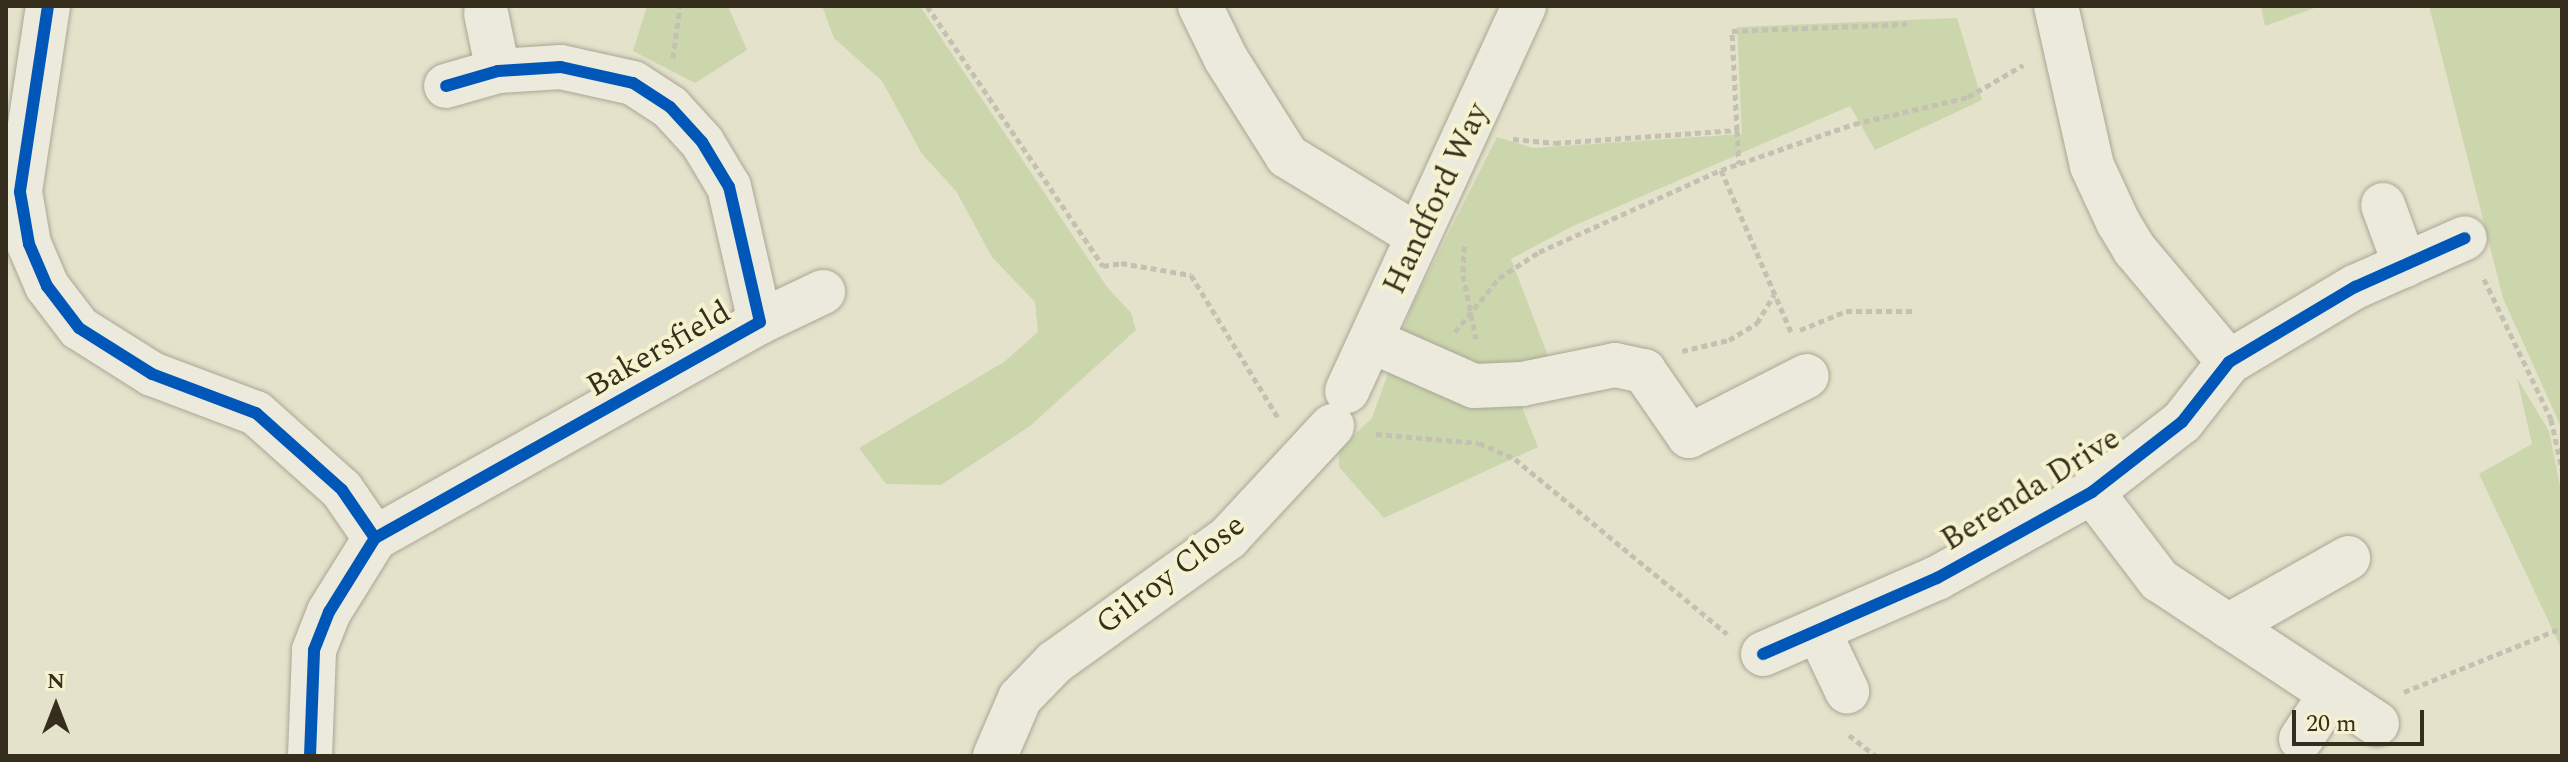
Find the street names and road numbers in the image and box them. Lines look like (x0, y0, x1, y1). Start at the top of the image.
street label: Handford Way (1376, 97, 1498, 301)
street label: Bakersfield (580, 293, 738, 407)
street label: Berenda Drive (1935, 420, 2127, 560)
street label: Gilroy Close (1089, 507, 1253, 643)

